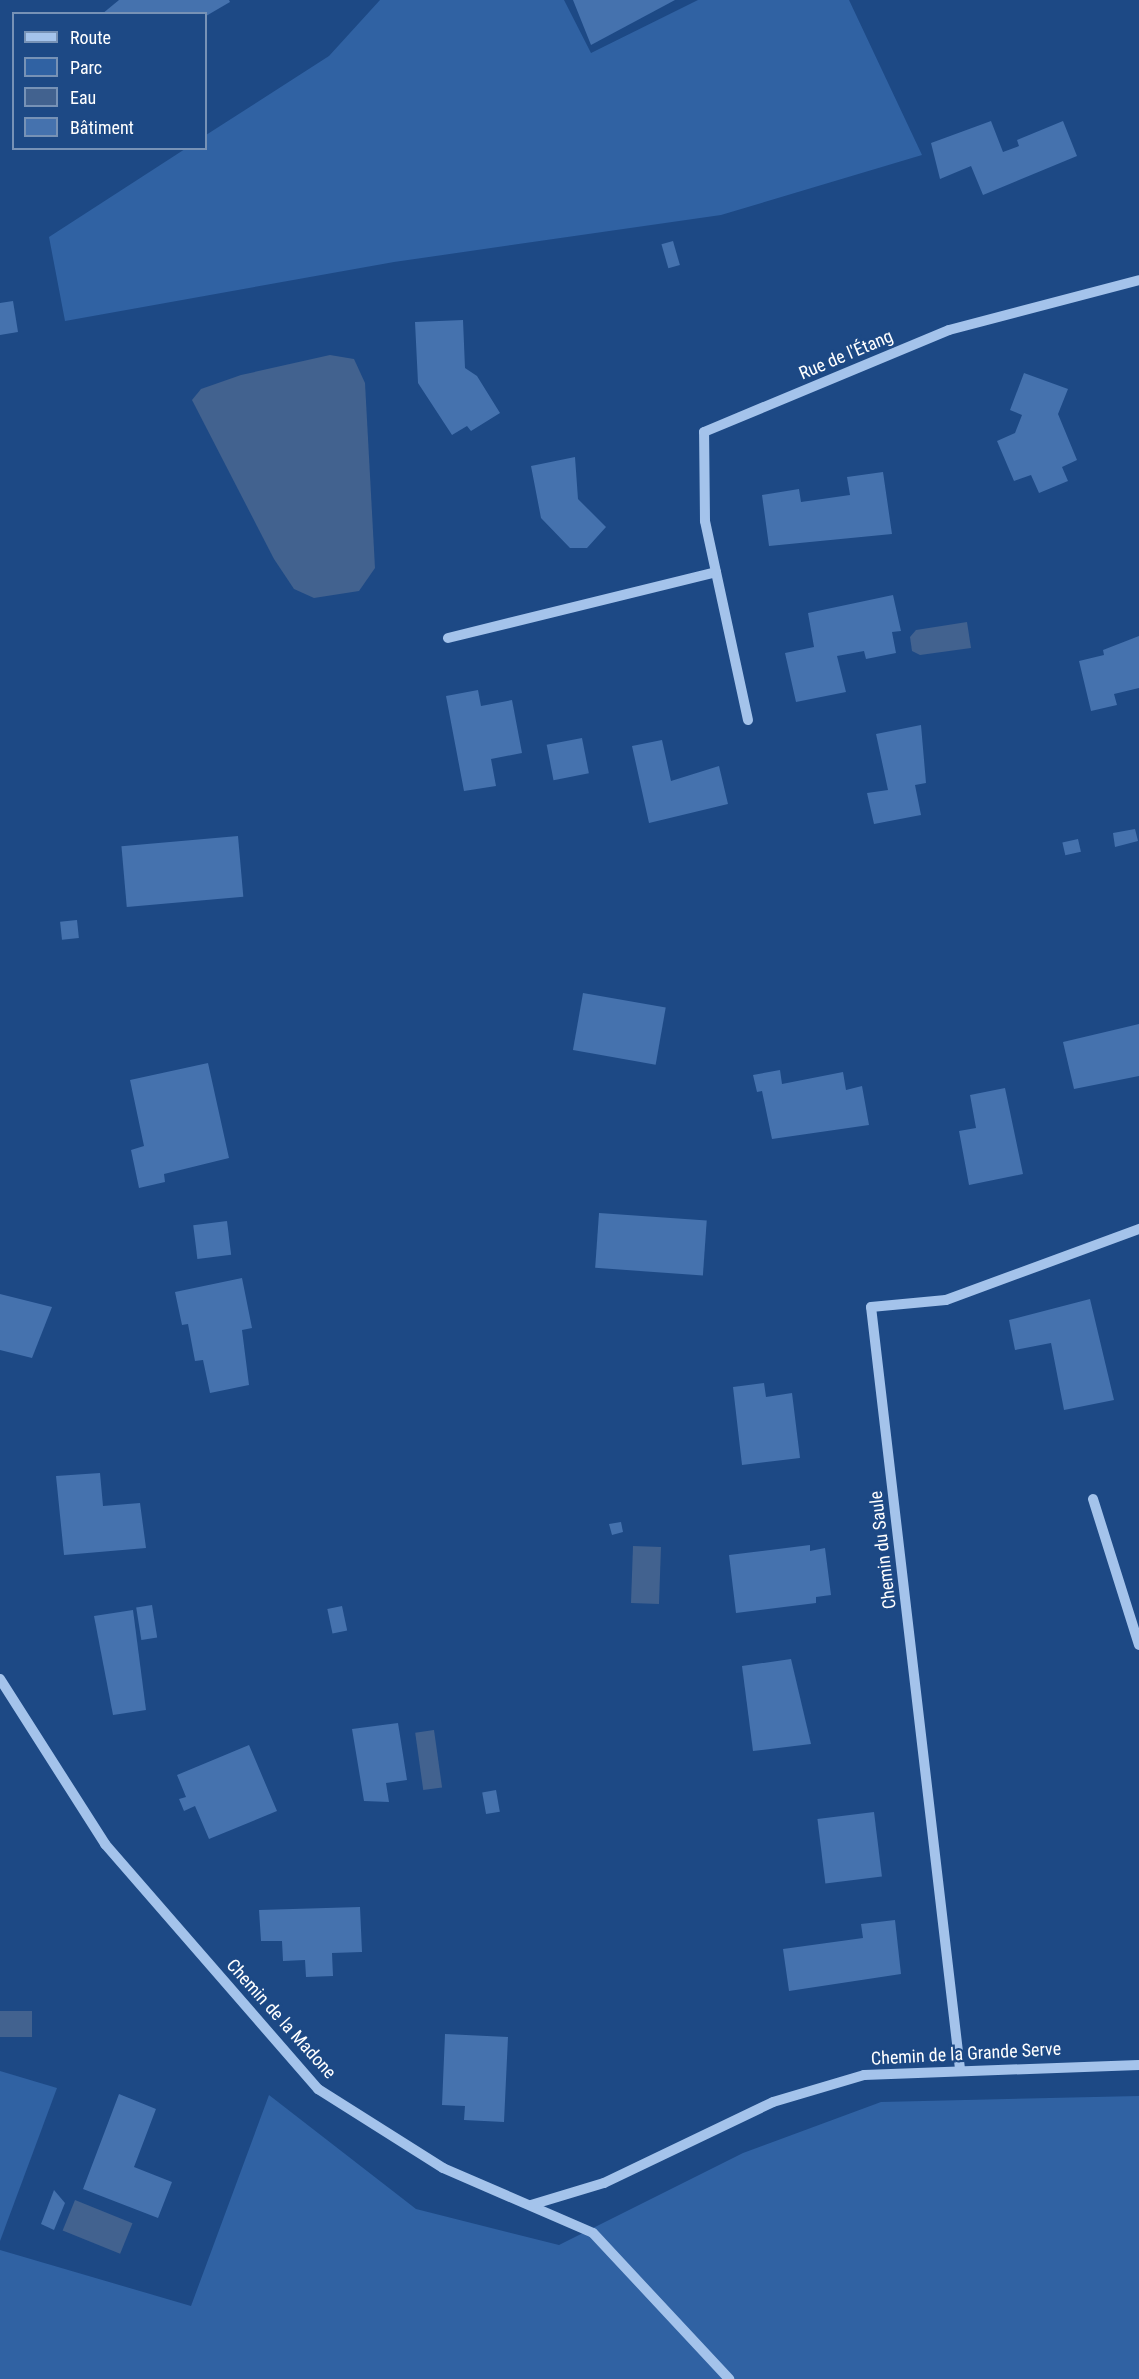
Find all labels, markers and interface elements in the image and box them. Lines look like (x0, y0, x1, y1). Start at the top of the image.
legend (12, 12, 207, 150)
text: Route (70, 27, 111, 48)
text: Parc (70, 57, 102, 78)
text: Eau (70, 87, 96, 108)
text: Bâtiment (70, 117, 134, 138)
street label: Rue de l'Étang (796, 326, 896, 384)
street label: Chemin du Saule (865, 1490, 901, 1610)
street label: Chemin de la Madone (222, 1955, 340, 2083)
street label: Chemin de la Grande Serve (870, 2038, 1062, 2070)

